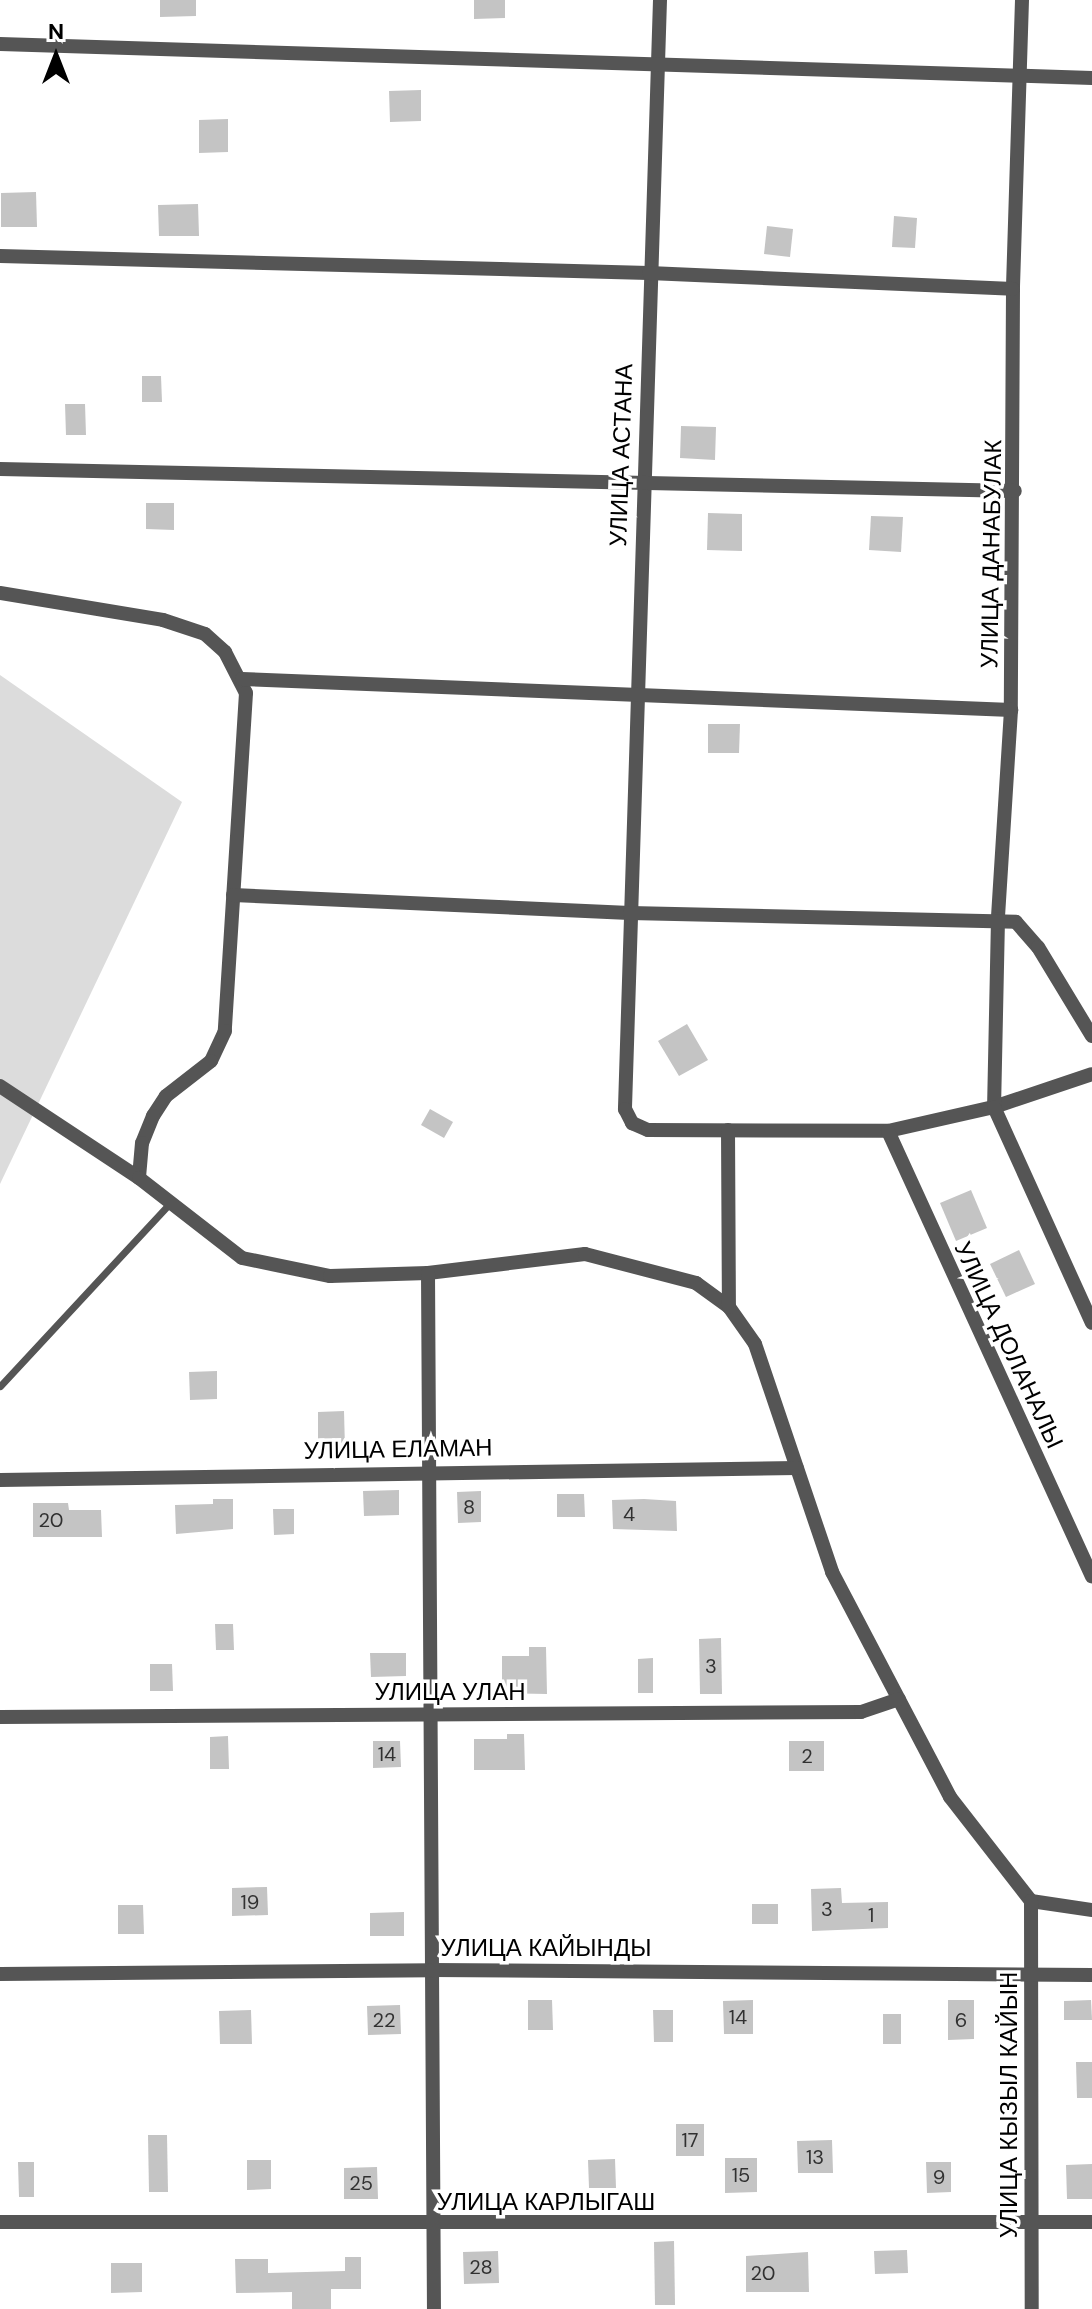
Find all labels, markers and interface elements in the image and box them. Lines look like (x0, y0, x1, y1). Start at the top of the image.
north arrow (16, 16, 96, 96)
text: N (48, 17, 64, 46)
street label: УЛИЦА АСТАНА (603, 363, 639, 547)
street label: УЛИЦА ДАНАБУЛАК (975, 439, 1007, 669)
street label: УЛИЦА ДОЛАНАЛЫ (948, 1237, 1070, 1453)
street label: УЛИЦА ЕЛАМАН (303, 1433, 493, 1465)
house number: 8 (463, 1495, 475, 1519)
house number: 4 (623, 1502, 635, 1526)
house number: 20 (39, 1508, 63, 1532)
house number: 3 (705, 1654, 717, 1678)
street label: УЛИЦА УЛАН (374, 1678, 526, 1706)
house number: 14 (378, 1742, 396, 1766)
house number: 2 (801, 1744, 813, 1768)
house number: 19 (241, 1890, 259, 1914)
house number: 3 (821, 1897, 833, 1921)
house number: 1 (868, 1903, 874, 1927)
street label: УЛИЦА КАЙЫНДЫ (441, 1934, 651, 1962)
street label: УЛИЦА КЫЗЫЛ КАЙЫН (995, 1972, 1023, 2238)
house number: 14 (729, 2005, 747, 2029)
house number: 22 (372, 2008, 396, 2032)
house number: 6 (955, 2008, 967, 2032)
house number: 17 (682, 2128, 698, 2152)
house number: 13 (806, 2145, 824, 2169)
house number: 15 (732, 2163, 750, 2187)
house number: 9 (933, 2165, 945, 2189)
house number: 25 (349, 2171, 373, 2195)
street label: УЛИЦА КАРЛЫГАШ (437, 2188, 655, 2216)
house number: 28 (469, 2255, 493, 2279)
house number: 20 (751, 2261, 775, 2285)

